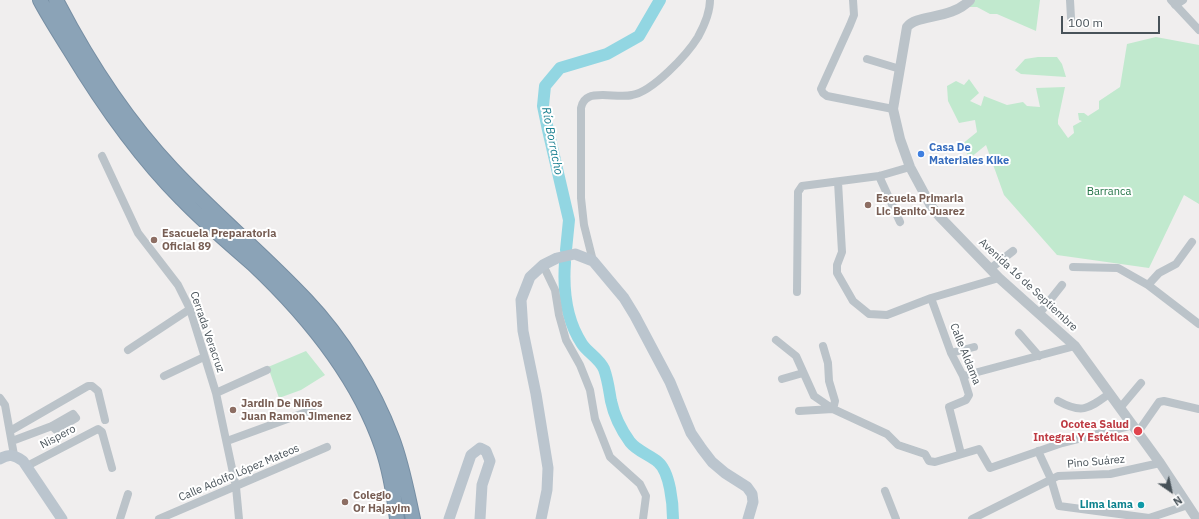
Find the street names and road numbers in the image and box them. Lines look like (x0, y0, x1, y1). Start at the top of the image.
street label: Avenida 16 de Septiembre (976, 236, 1080, 334)
street label: Cerrada Veracruz (187, 290, 227, 374)
street label: Calle Aldama (947, 321, 983, 387)
street label: Nispero (38, 422, 78, 452)
street label: Calle Adolfo López Mateos (177, 442, 301, 504)
street label: Pino Suárez (1067, 453, 1125, 471)

